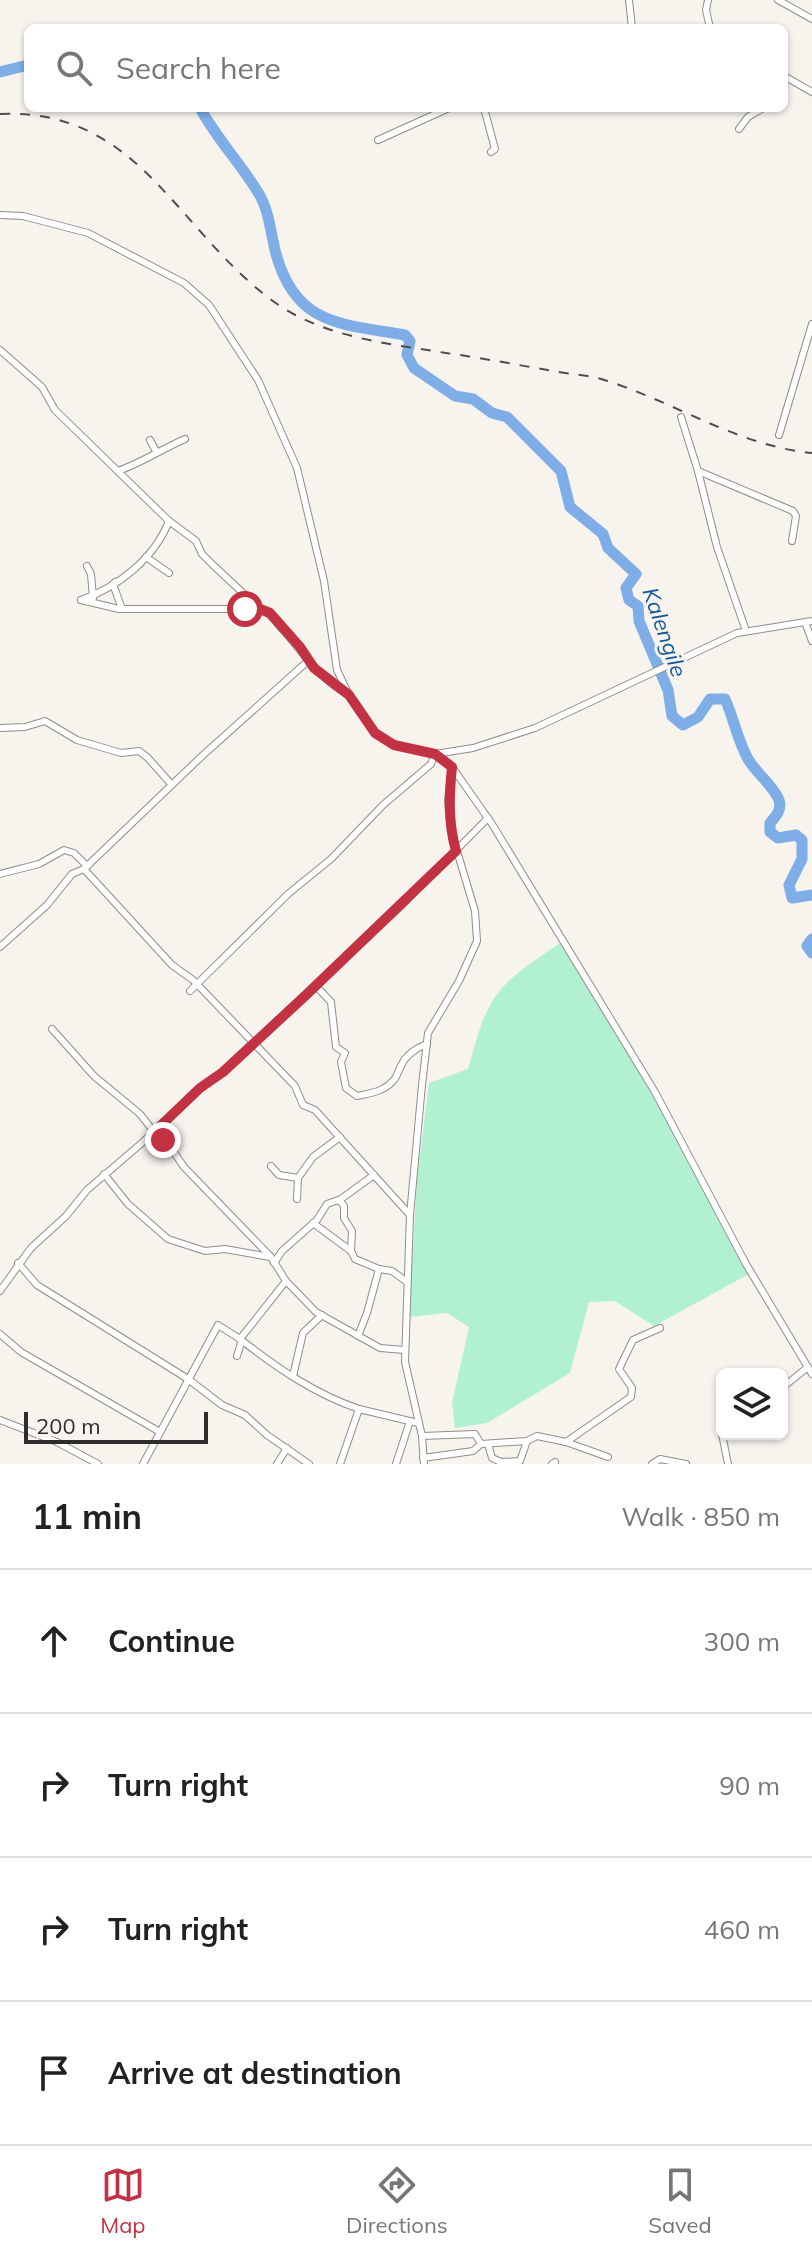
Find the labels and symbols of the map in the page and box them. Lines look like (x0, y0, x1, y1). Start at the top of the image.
water label: Kalengile (637, 583, 693, 681)
route start (227, 591, 263, 627)
route end (145, 1122, 181, 1158)
scale bar (24, 1408, 208, 1444)

